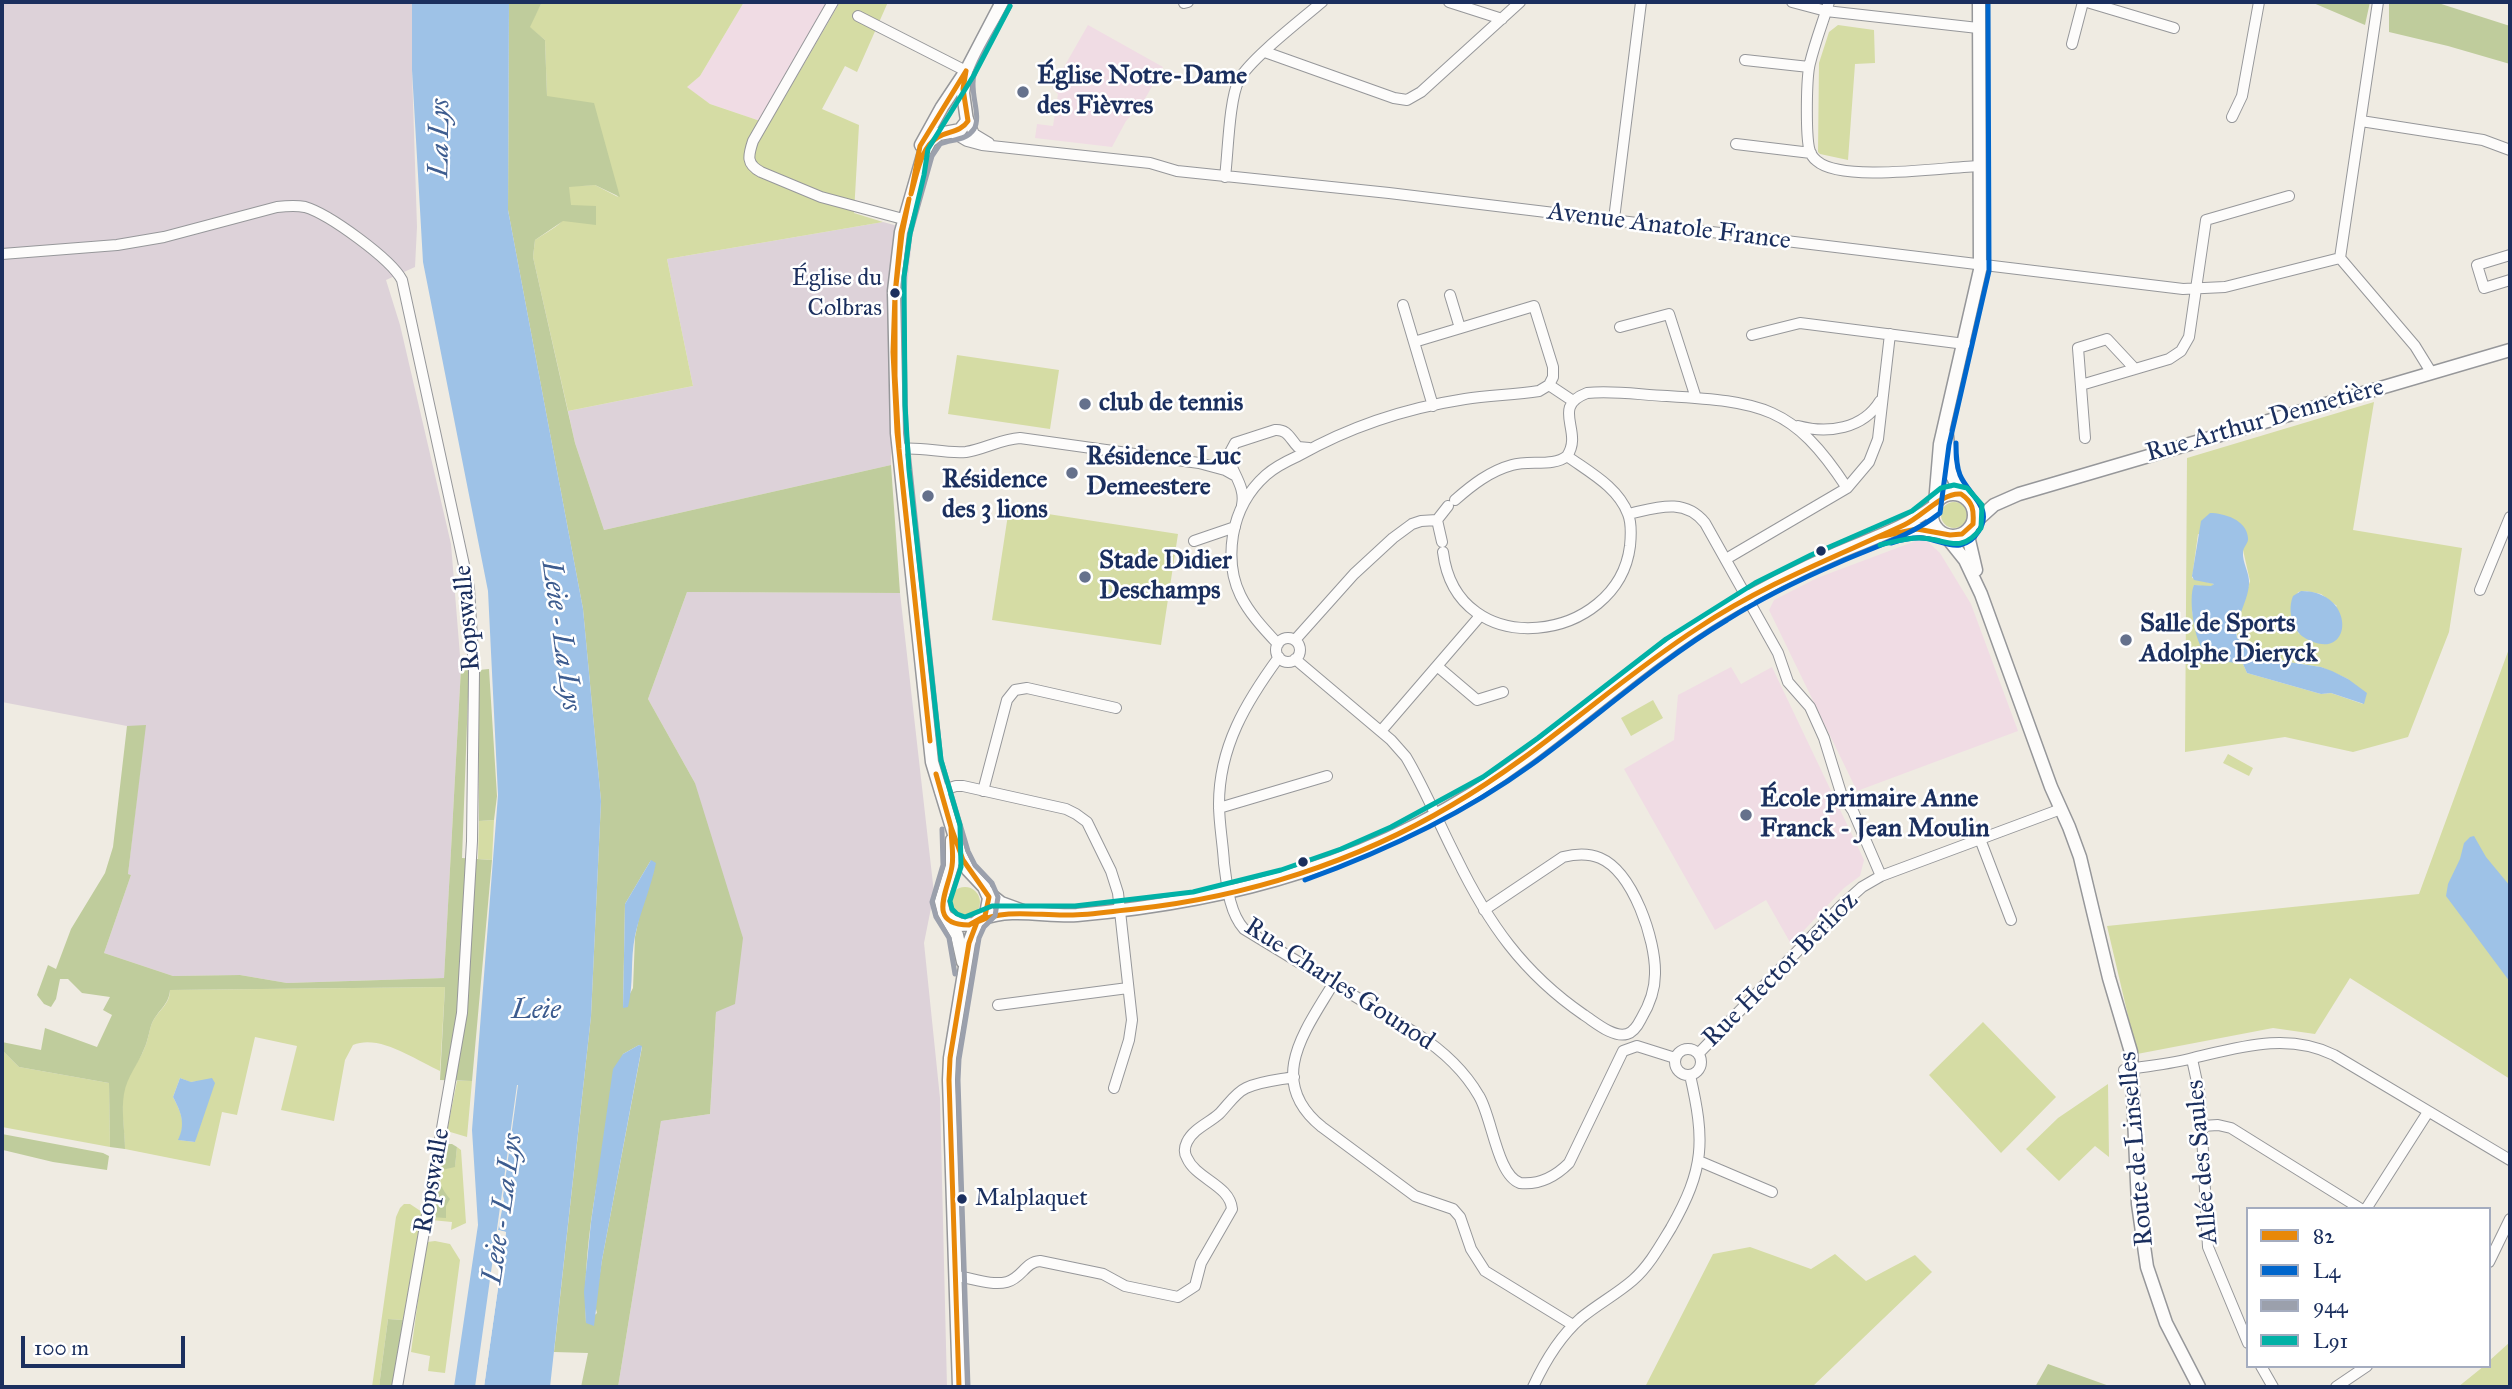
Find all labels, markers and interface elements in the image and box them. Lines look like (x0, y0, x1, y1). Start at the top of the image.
place label: Église Notre-Dame des Fièvres (1037, 61, 1247, 122)
marker: Église Notre-Dame des Fièvres (1015, 84, 1031, 100)
water label: La Lys (424, 98, 458, 178)
street label: Avenue Anatole France (1546, 197, 1792, 257)
place label: Église du Colbras (792, 265, 882, 321)
marker: Église du Colbras (888, 286, 902, 300)
street label: Rue Arthur Dennetière (2142, 372, 2388, 470)
place label: club de tennis (1099, 388, 1243, 420)
marker: club de tennis (1077, 396, 1093, 412)
place label: Résidence Luc Demeestere (1086, 442, 1241, 504)
place label: Résidence des 3 lions (942, 465, 1048, 526)
marker: Résidence Luc Demeestere (1064, 465, 1080, 481)
marker: Résidence des 3 lions (920, 488, 936, 504)
unlabelled marker (1814, 544, 1828, 558)
place label: Stade Didier Deschamps (1099, 546, 1232, 608)
water label: Leie - La Lys (533, 559, 587, 713)
street label: Ropswalle (448, 564, 488, 672)
marker: Stade Didier Deschamps (1077, 569, 1093, 585)
place label: Salle de Sports Adolphe Dieryck (2140, 609, 2317, 670)
marker: Salle de Sports Adolphe Dieryck (2118, 632, 2134, 648)
place label: École primaire Anne Franck - Jean Moulin (1760, 784, 1989, 846)
marker: École primaire Anne Franck - Jean Moulin (1738, 807, 1754, 823)
unlabelled marker (1296, 855, 1310, 869)
street label: Rue Hector Berlioz (1697, 886, 1865, 1054)
street label: Rue Charles Gounod (1238, 912, 1440, 1058)
water label: Leie (511, 994, 561, 1028)
street label: Route de Linselles (2113, 1050, 2161, 1248)
street label: Allée des Saules (2180, 1079, 2226, 1245)
street label: Ropswalle (408, 1126, 458, 1236)
water label: Leie - La Lys (477, 1132, 531, 1286)
place label: Malplaquet (975, 1185, 1088, 1213)
marker: Malplaquet (955, 1192, 969, 1206)
legend (2246, 1207, 2491, 1368)
text: 82 (2313, 1223, 2335, 1249)
text: L4 (2313, 1258, 2340, 1284)
text: 944 (2313, 1293, 2348, 1319)
scale bar (24, 1322, 189, 1366)
text: L91 (2313, 1328, 2348, 1354)
text: 100 m (34, 1335, 89, 1361)

